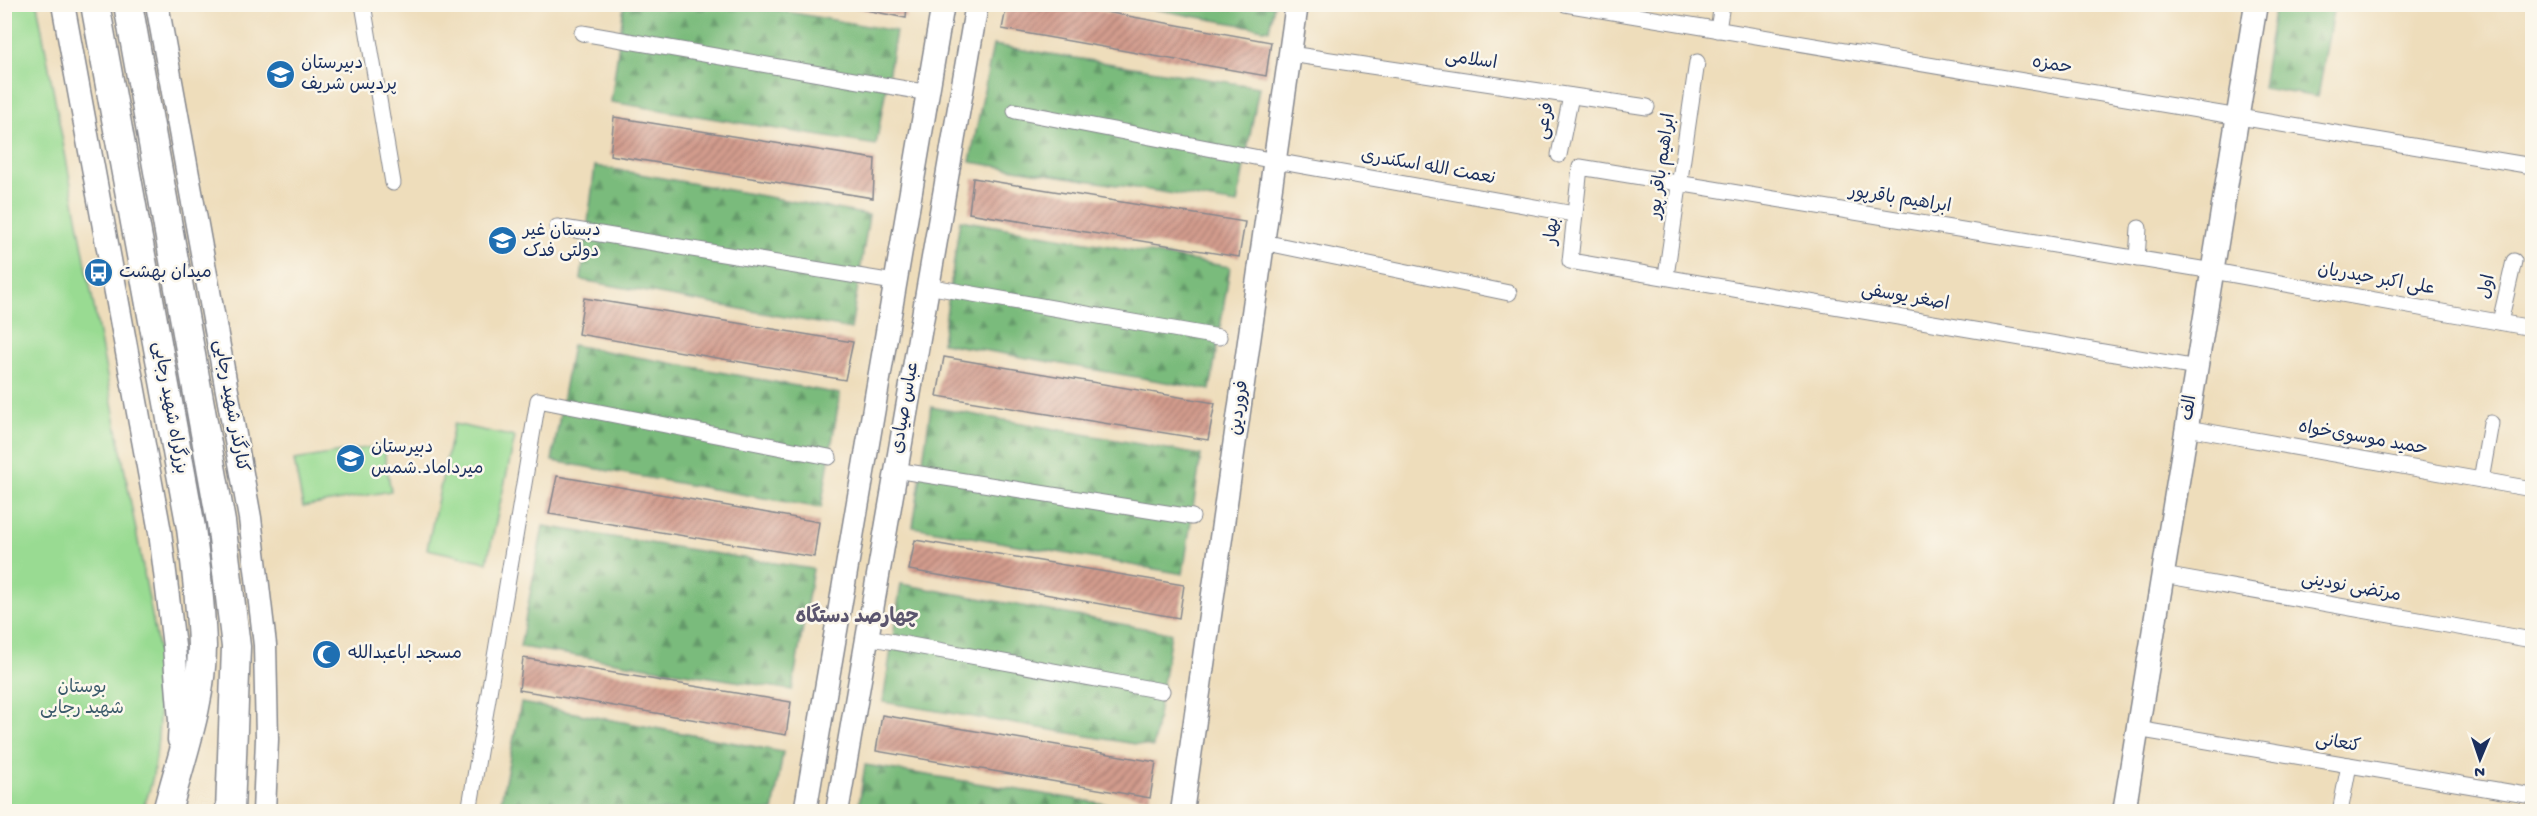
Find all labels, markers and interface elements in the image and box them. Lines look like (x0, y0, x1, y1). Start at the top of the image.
street label: اسلامی (1444, 47, 1498, 75)
street label: حمزه (2030, 52, 2074, 80)
place label: دبیرستان پردیس شریف (301, 54, 397, 96)
school or university icon: دبیرستان پردیس شریف (264, 58, 296, 90)
street label: فرعی (1532, 101, 1560, 141)
street label: ابراهیم باقر پور (1645, 112, 1682, 222)
street label: نعمت الله اسکندری (1359, 146, 1497, 190)
street label: ابراهیم باقرپور (1845, 181, 1953, 219)
street label: بهار (1541, 216, 1565, 248)
place label: دبستان غیر دولتی فدک (521, 221, 601, 263)
school or university icon: دبستان غیر دولتی فدک (486, 225, 518, 257)
bus stop icon: میدان بهشت (82, 257, 114, 289)
street label: علی اکبر حیدریان (2316, 259, 2436, 301)
place label: میدان بهشت (119, 263, 212, 284)
street label: اول (2475, 273, 2501, 301)
street label: اصغر یوسفی (1860, 280, 1950, 316)
street label: کنارگذر شهید رجایی (208, 338, 254, 474)
street label: بزرگراه شهید رجایی (147, 340, 193, 476)
street label: عباس صیادی (888, 361, 924, 455)
street label: فروردین (1226, 379, 1254, 437)
street label: الف (2178, 394, 2202, 422)
street label: حمید موسوی‌خواه (2297, 417, 2429, 461)
place label: دبیرستان میرداماد.شمس (371, 438, 483, 480)
school or university icon: دبیرستان میرداماد.شمس (334, 442, 366, 474)
street label: مرتضی نودینی (2300, 569, 2402, 607)
district label: چهارصد دستگاه (795, 603, 919, 630)
mosque icon: مسجد اباعبدالله (311, 638, 343, 670)
place label: مسجد اباعبدالله (348, 644, 462, 665)
park label: بوستان شهید رجایی (40, 678, 124, 720)
north arrow (2450, 729, 2510, 789)
street label: کنعانی (2314, 730, 2362, 758)
text: N (2473, 761, 2485, 780)

